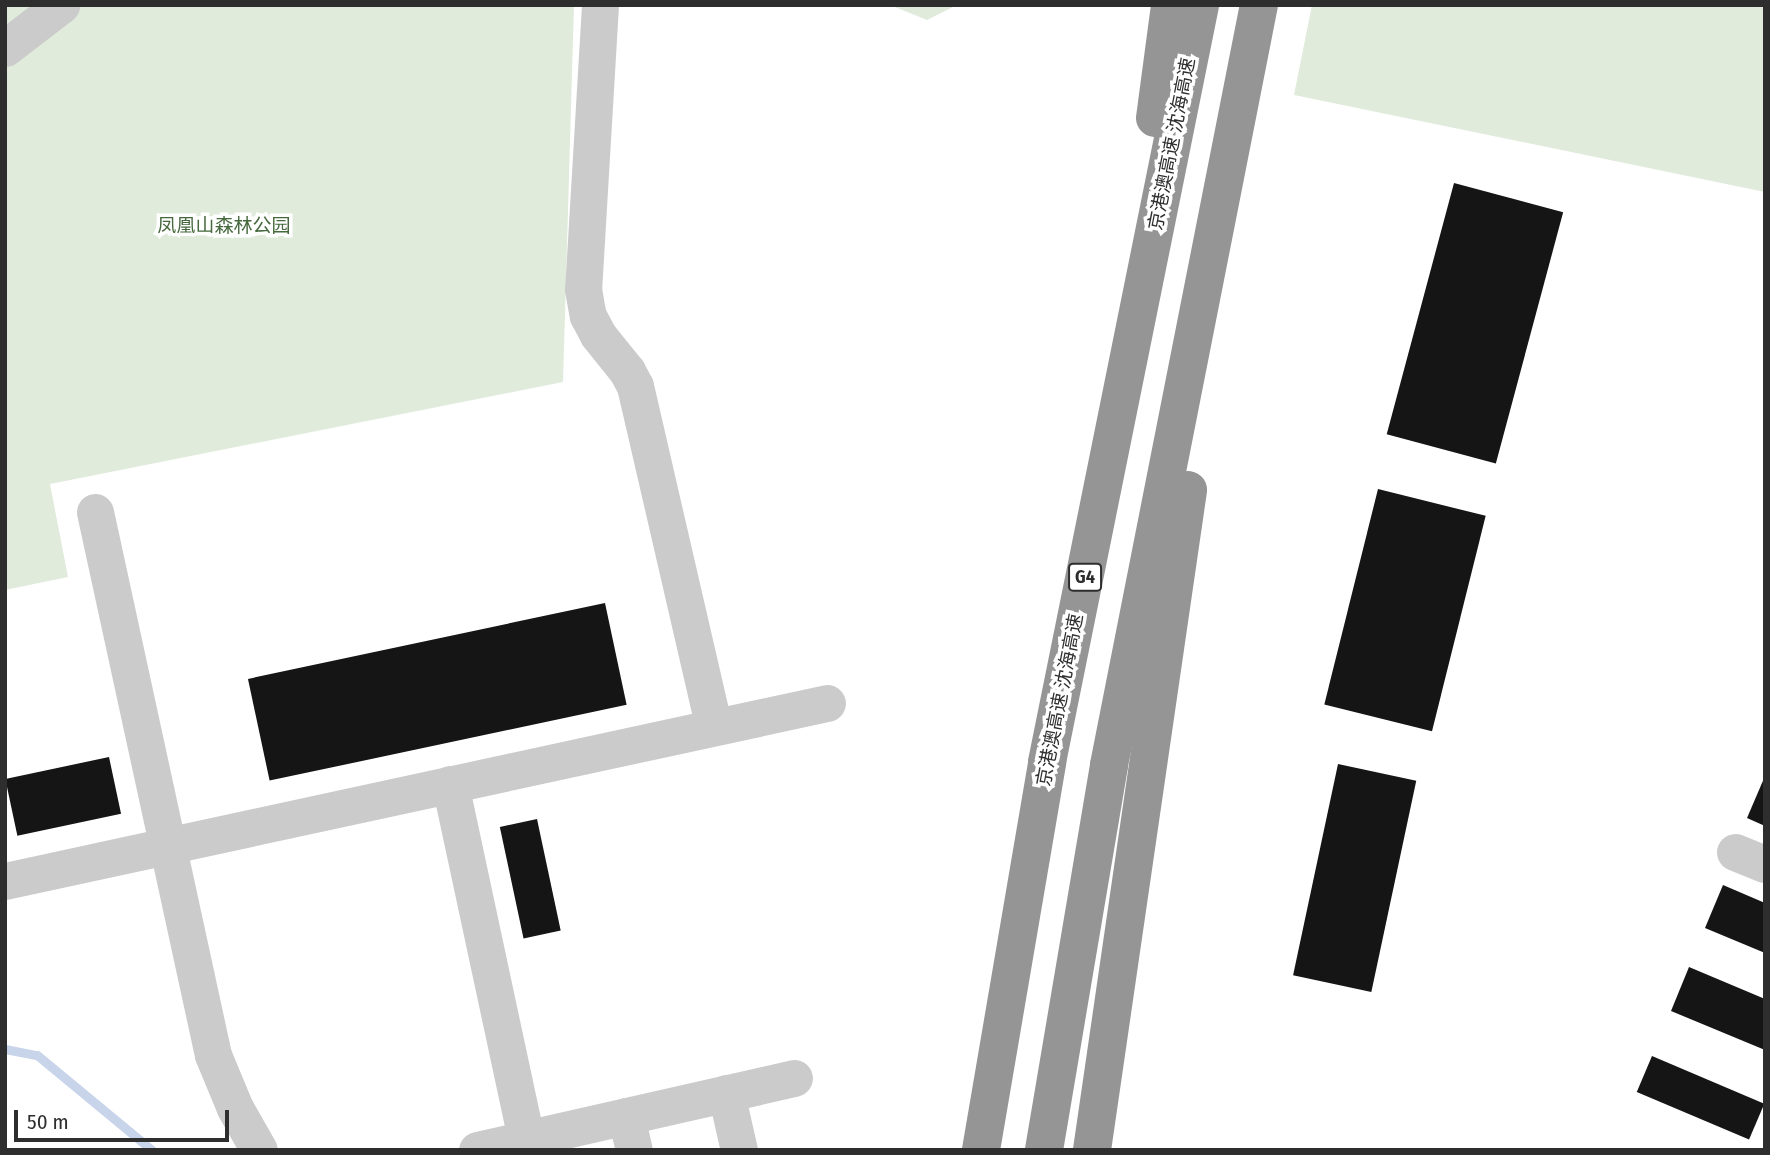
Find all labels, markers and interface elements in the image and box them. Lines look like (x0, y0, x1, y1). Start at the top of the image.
street label: 京港澳高速 沈海高速 (1144, 56, 1200, 232)
park label: 凤凰山森林公园 (158, 215, 290, 237)
road number: G4 (1068, 562, 1102, 592)
street label: 京港澳高速 沈海高速 (1032, 612, 1088, 788)
scale bar (18, 1096, 233, 1140)
text: 50 m (27, 1109, 69, 1135)

